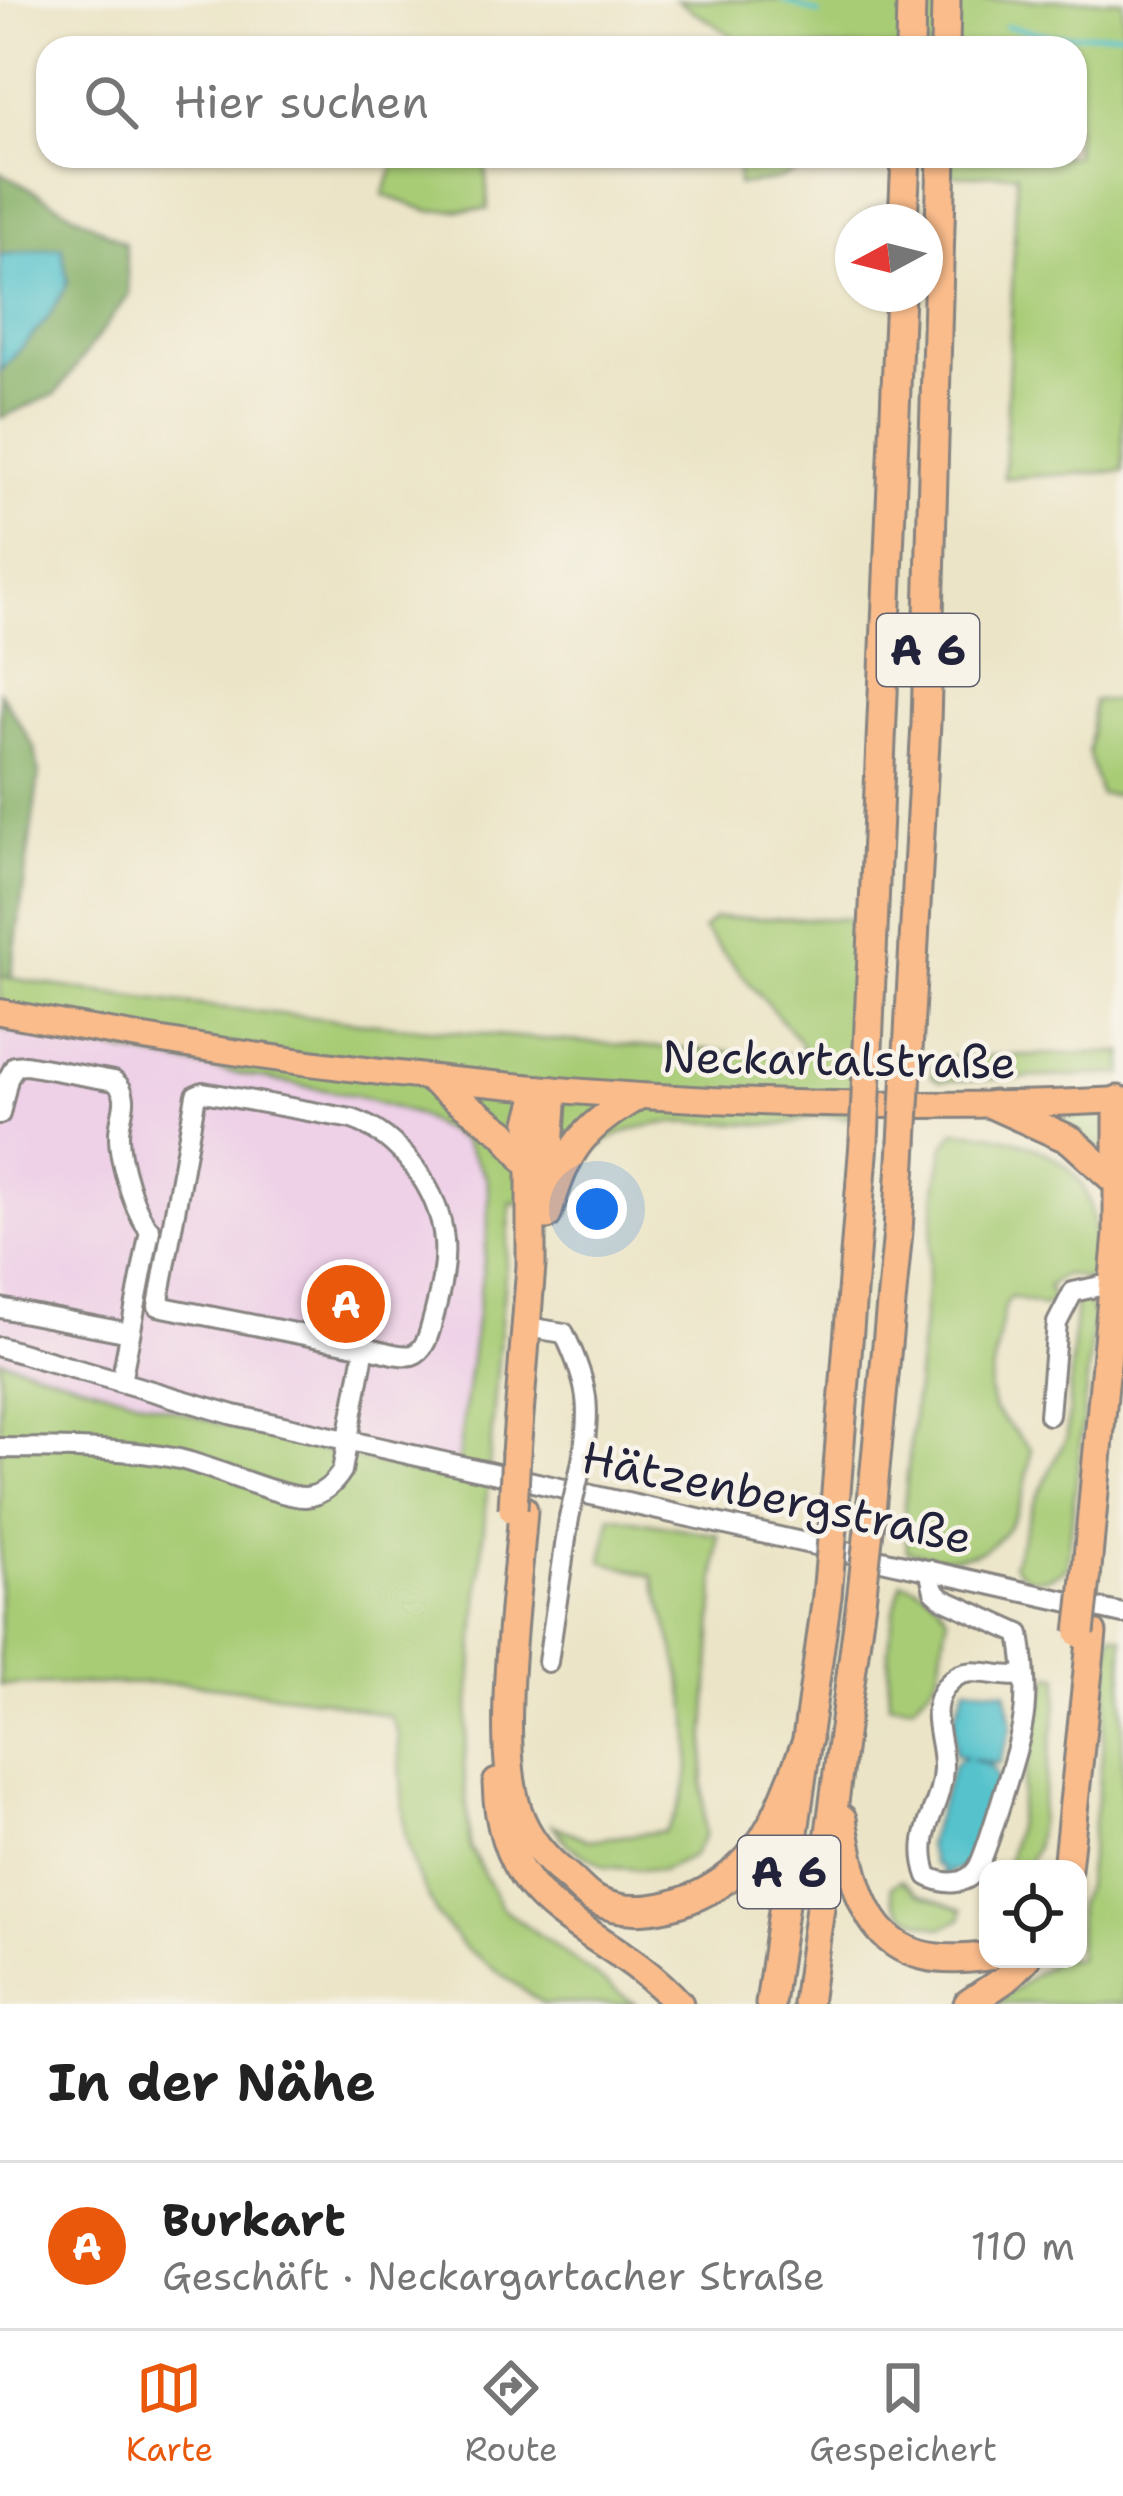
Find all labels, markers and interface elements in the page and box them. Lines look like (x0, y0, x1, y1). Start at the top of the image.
search box (36, 36, 1087, 168)
icon: search (78, 69, 144, 135)
text: Hier suchen (174, 72, 429, 132)
north arrow (835, 204, 943, 312)
road number: A 6 (877, 614, 979, 686)
street label: Neckartalstraße (661, 1026, 1017, 1092)
your location (567, 1179, 627, 1239)
pin: A (307, 1259, 385, 1349)
street label: Hätzenbergstraße (577, 1426, 977, 1568)
road number: A 6 (738, 1836, 840, 1908)
map controls (979, 1860, 1087, 1968)
button: locate (979, 1860, 1087, 1968)
text: In der Nähe (48, 2048, 376, 2116)
text: Burkart (162, 2190, 346, 2250)
text: A (72, 2220, 102, 2272)
text: 110 m (971, 2220, 1075, 2272)
text: Geschäft · Neckargartacher Straße (162, 2250, 825, 2302)
tab: Karte (126, 2355, 213, 2472)
tab: Route (465, 2355, 558, 2472)
tab: Gespeichert (809, 2355, 997, 2472)

